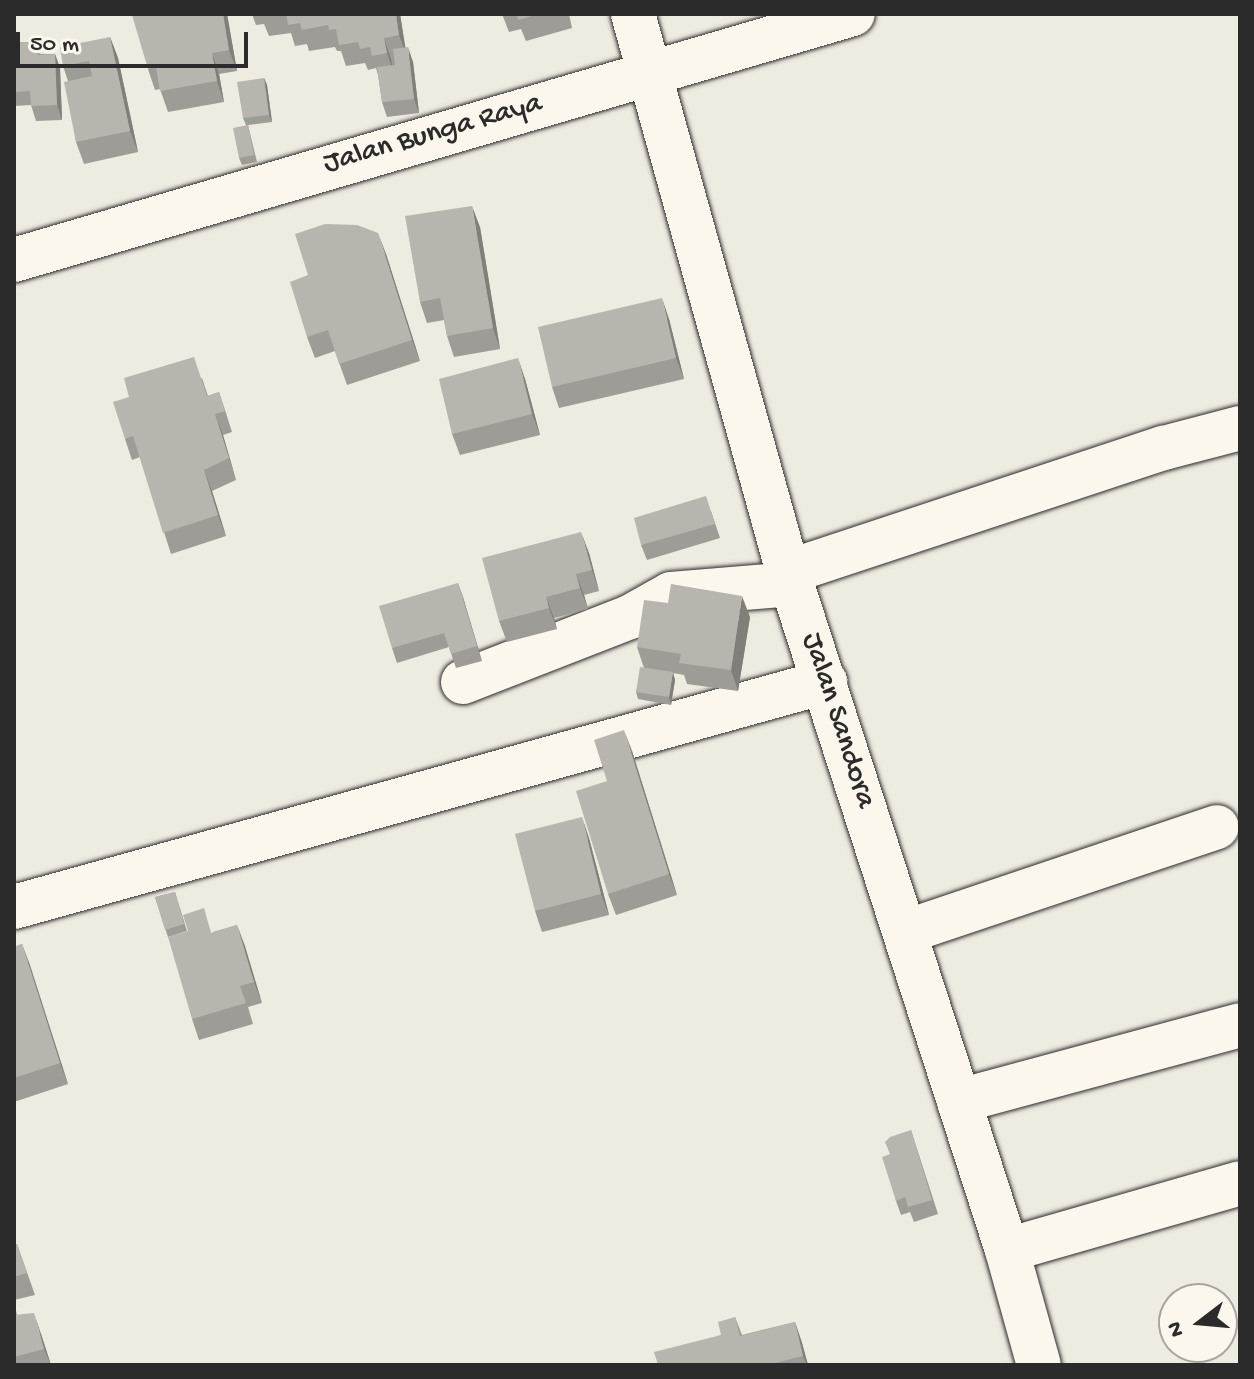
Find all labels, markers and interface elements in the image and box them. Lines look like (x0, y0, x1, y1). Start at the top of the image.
scale bar (20, 16, 252, 66)
text: 50 m (30, 31, 79, 60)
street label: Jalan Bunga Raya (320, 87, 546, 183)
street label: Jalan Sandora (792, 629, 882, 813)
north arrow (1158, 1283, 1238, 1363)
text: N (1162, 1319, 1191, 1340)

